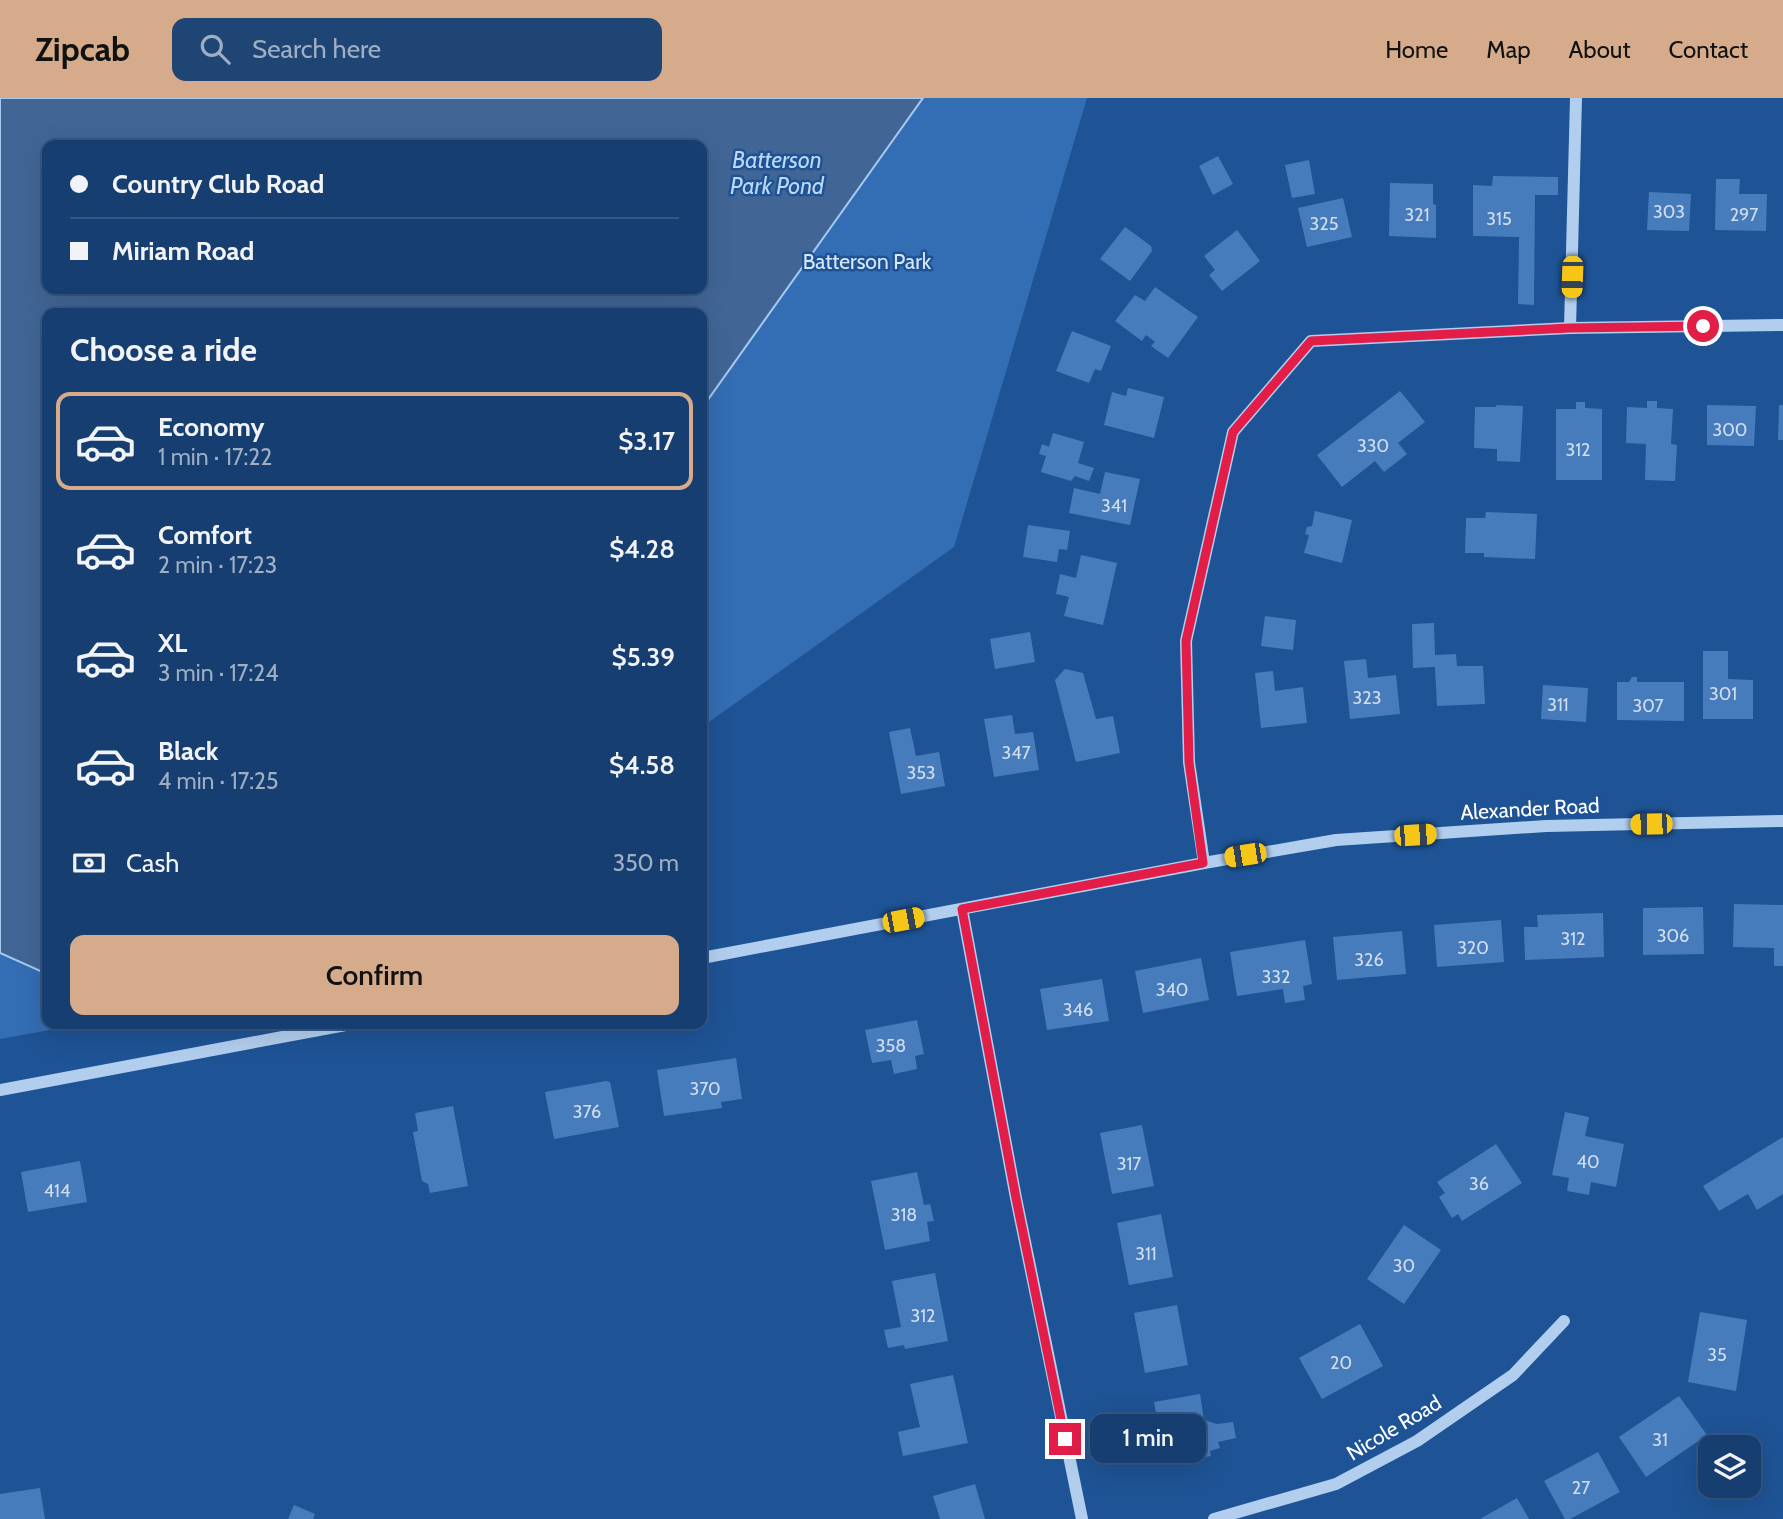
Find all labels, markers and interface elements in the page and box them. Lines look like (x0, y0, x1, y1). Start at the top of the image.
search box (172, 18, 662, 81)
text: Zipcab (35, 29, 130, 69)
icon: search (196, 30, 234, 68)
text: Search here (252, 33, 381, 65)
text: Home (1385, 35, 1448, 64)
text: Map (1486, 35, 1531, 64)
text: About (1569, 35, 1631, 64)
text: Contact (1669, 35, 1748, 64)
water label: Batterson Park Pond (730, 146, 825, 200)
text: Country Club Road (112, 168, 324, 200)
house number: 303 (1653, 201, 1685, 223)
house number: 321 (1404, 204, 1430, 226)
house number: 297 (1730, 204, 1758, 226)
house number: 315 (1486, 208, 1512, 230)
house number: 325 (1310, 213, 1338, 235)
text: Miriam Road (112, 235, 254, 267)
park label: Batterson Park (803, 249, 932, 274)
car (1561, 256, 1584, 298)
route start (1687, 310, 1719, 342)
text: Choose a ride (70, 330, 257, 369)
icon: car (74, 410, 137, 473)
text: Economy (158, 411, 264, 443)
house number: 300 (1713, 419, 1747, 441)
text: $3.17 (618, 425, 675, 457)
house number: 330 (1357, 435, 1389, 457)
house number: 312 (1565, 439, 1591, 461)
text: 1 min · 17:22 (158, 443, 272, 471)
house number: 341 (1101, 495, 1127, 517)
icon: car (74, 518, 137, 581)
text: Comfort (158, 519, 252, 551)
text: $4.28 (609, 533, 675, 565)
text: 2 min · 17:23 (158, 551, 277, 579)
icon: car (74, 626, 137, 689)
text: XL (158, 627, 187, 659)
text: $5.39 (612, 641, 675, 673)
text: 3 min · 17:24 (158, 659, 279, 687)
house number: 301 (1709, 683, 1737, 705)
house number: 323 (1353, 687, 1381, 709)
house number: 311 (1547, 694, 1569, 716)
house number: 307 (1632, 695, 1664, 717)
icon: car (74, 734, 137, 797)
text: Black (158, 735, 218, 767)
house number: 347 (1001, 742, 1031, 764)
text: $4.58 (609, 749, 675, 781)
house number: 353 (906, 762, 936, 784)
text: 4 min · 17:25 (158, 767, 279, 795)
street label: Alexander Road (1460, 792, 1600, 825)
car (1630, 813, 1673, 835)
car (1394, 823, 1437, 847)
car (1223, 841, 1268, 869)
icon: cash (70, 844, 108, 882)
text: Cash (126, 847, 179, 879)
text: 350 m (613, 849, 679, 877)
car (881, 906, 926, 934)
house number: 306 (1657, 925, 1689, 947)
house number: 312 (1560, 928, 1586, 950)
button: Confirm (70, 935, 679, 1015)
house number: 320 (1457, 937, 1489, 959)
house number: 326 (1354, 949, 1384, 971)
house number: 332 (1262, 966, 1290, 988)
house number: 340 (1156, 979, 1188, 1001)
house number: 346 (1063, 999, 1093, 1021)
house number: 358 (876, 1035, 906, 1057)
house number: 370 (689, 1078, 721, 1100)
house number: 376 (573, 1101, 601, 1123)
house number: 40 (1577, 1151, 1599, 1173)
house number: 317 (1117, 1153, 1141, 1175)
house number: 36 (1469, 1173, 1489, 1195)
house number: 414 (44, 1180, 70, 1202)
house number: 318 (891, 1204, 917, 1226)
house number: 311 (1135, 1243, 1157, 1265)
house number: 30 (1393, 1255, 1415, 1277)
house number: 312 (910, 1305, 936, 1327)
house number: 35 (1707, 1344, 1727, 1366)
house number: 20 (1330, 1352, 1352, 1374)
street label: Nicole Road (1342, 1390, 1446, 1466)
callout: 1 min (1090, 1414, 1205, 1464)
route end (1049, 1423, 1081, 1455)
text: 1 min (1122, 1424, 1174, 1452)
house number: 31 (1652, 1429, 1668, 1451)
map controls (1698, 1435, 1761, 1498)
button: layers (1698, 1435, 1761, 1498)
house number: 27 (1572, 1477, 1590, 1499)

